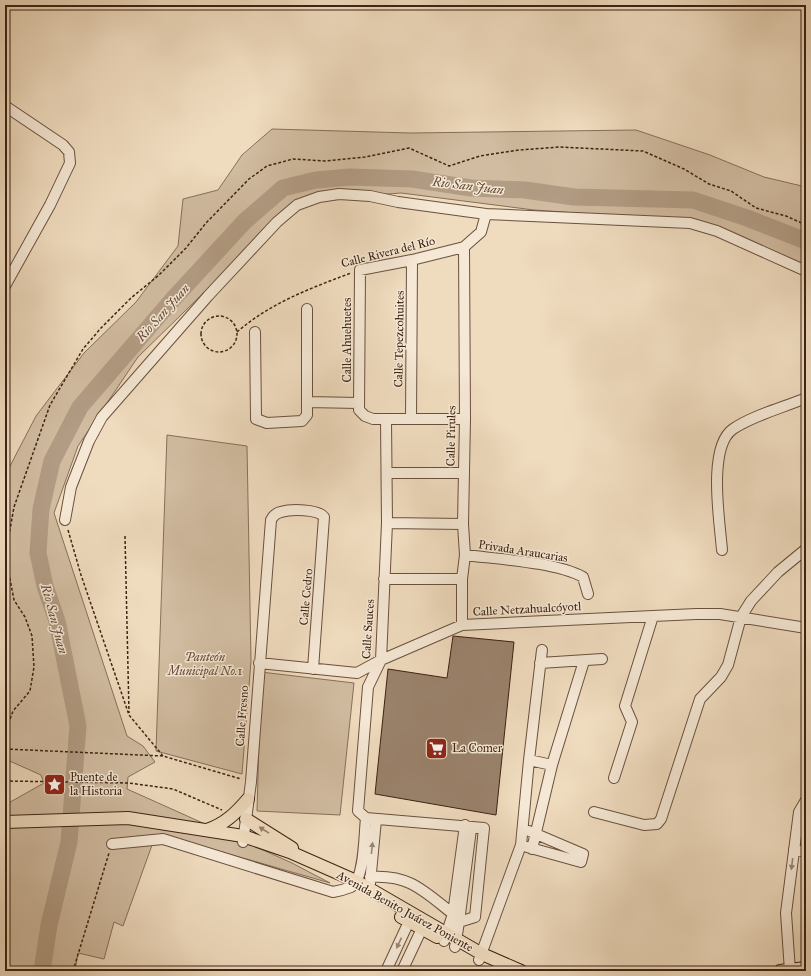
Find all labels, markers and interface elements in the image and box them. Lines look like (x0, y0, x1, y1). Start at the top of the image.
water label: Rio San Juan (430, 174, 505, 198)
street label: Calle Rivera del Río (340, 234, 436, 270)
water label: Rio San Juan (132, 281, 193, 346)
street label: Calle Tepezcohuites (391, 290, 407, 388)
street label: Calle Ahuehuetes (340, 298, 354, 382)
street label: Calle Pirules (443, 405, 459, 467)
street label: Privada Araucarias (477, 537, 569, 565)
street label: Calle Cedro (297, 568, 315, 626)
water label: Rio San Juan (37, 581, 71, 656)
street label: Calle Sauces (359, 599, 377, 659)
street label: Calle Netzahualcóyotl (472, 599, 582, 619)
park label: Panteón Municipal No.1 (167, 650, 242, 679)
street label: Calle Fresno (233, 685, 251, 747)
supermarket icon: La Comer (424, 735, 450, 761)
place label: La Comer (452, 741, 503, 755)
place label: Puente de la Historia (70, 770, 123, 798)
place icon: Puente de la Historia (41, 771, 67, 797)
one-way arrow (258, 826, 270, 833)
one-way arrow (369, 842, 376, 854)
one-way arrow (789, 858, 796, 871)
street label: Avenida Benito Juárez Poniente (333, 867, 476, 955)
one-way arrow (396, 937, 402, 949)

